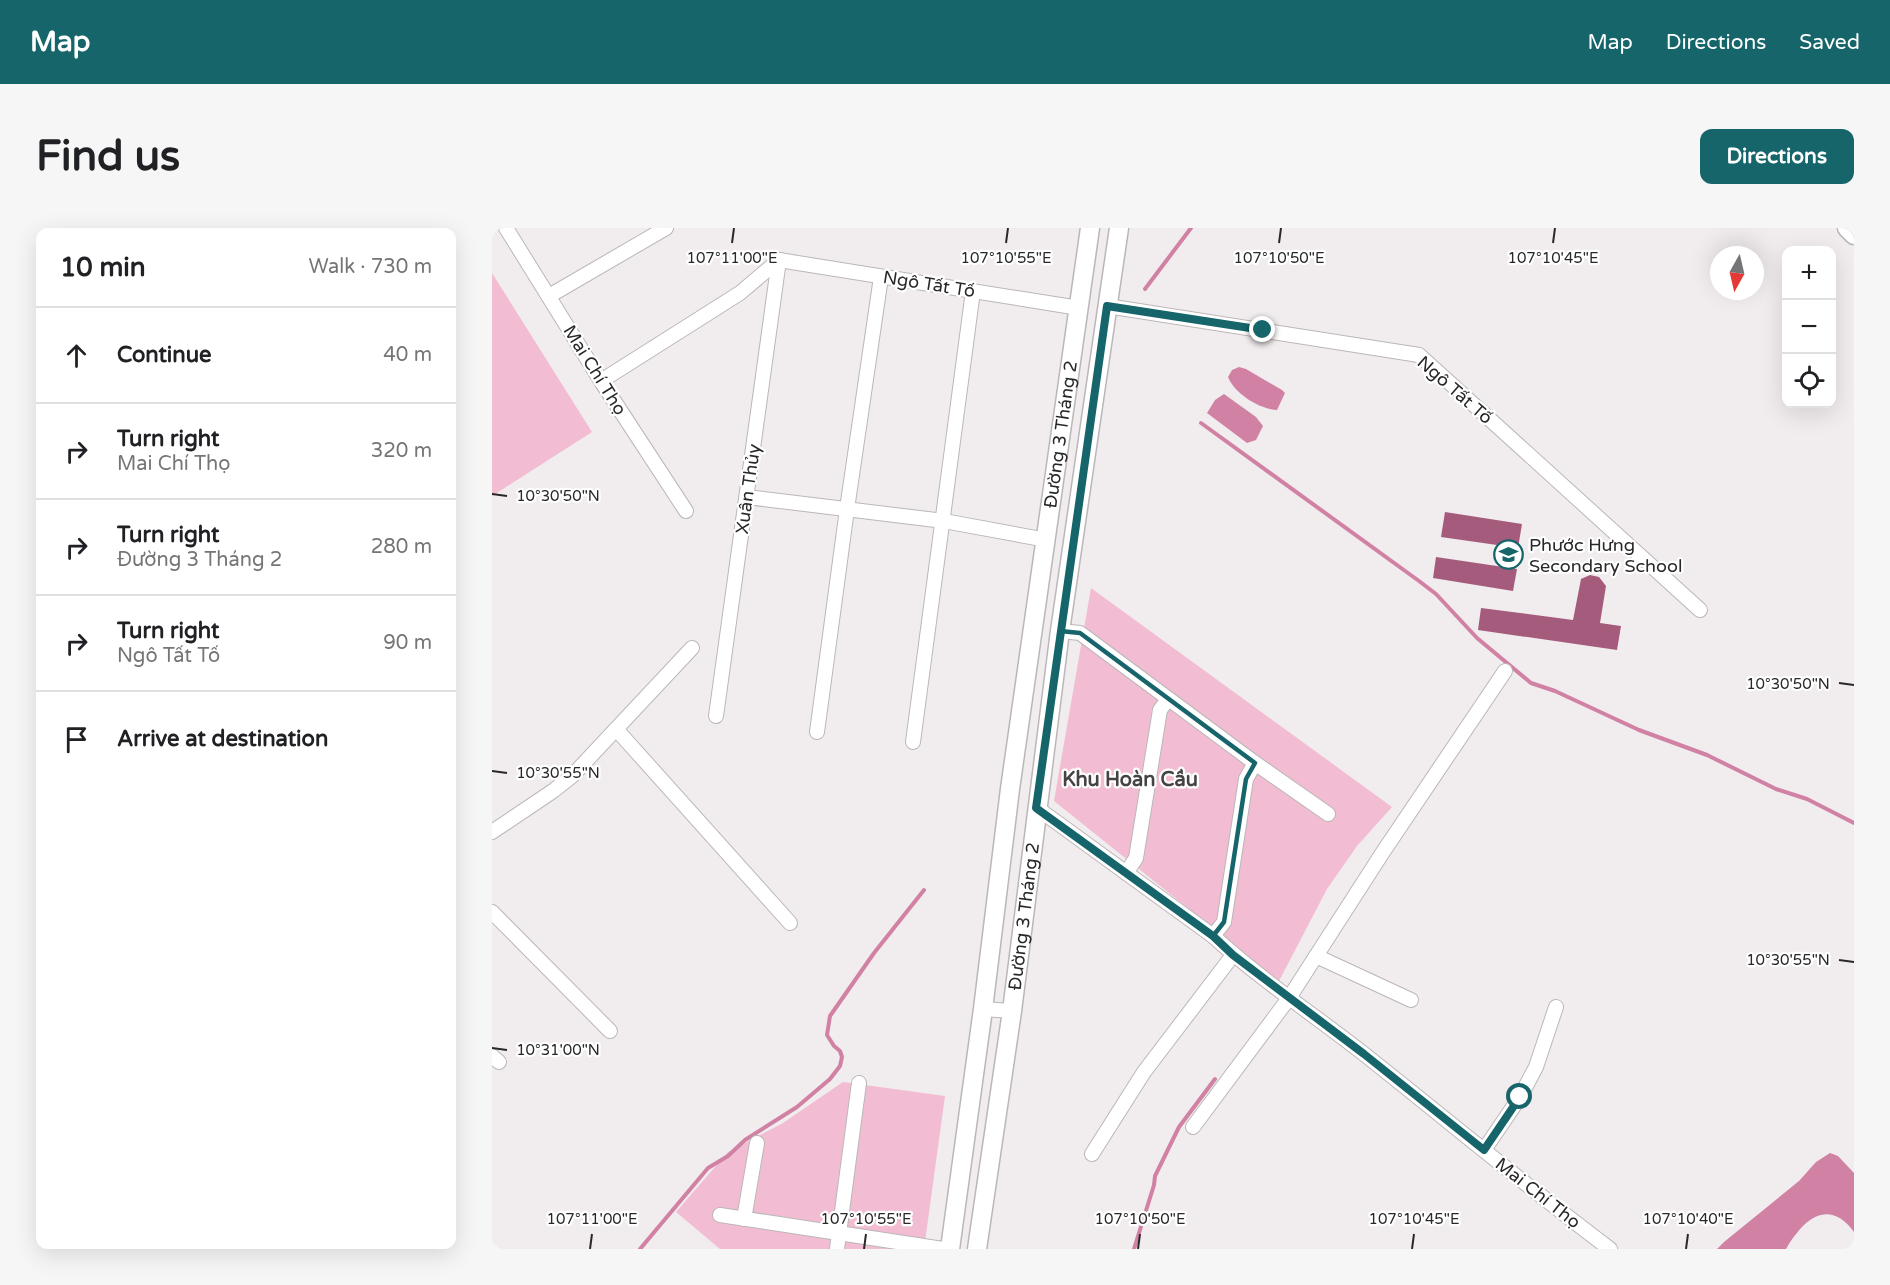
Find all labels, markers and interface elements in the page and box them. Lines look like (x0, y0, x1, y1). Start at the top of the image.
text: Map (30, 25, 90, 59)
text: Map (1587, 30, 1633, 55)
text: Directions (1666, 30, 1766, 55)
text: Saved (1799, 30, 1860, 55)
button: Directions (1700, 129, 1854, 184)
text: Find us (36, 131, 180, 182)
north arrow (1710, 246, 1764, 300)
map controls (1782, 246, 1836, 408)
button: + (1782, 246, 1836, 300)
text: 107°11'00"E (687, 249, 777, 267)
text: 107°10'55"E (961, 249, 1051, 267)
text: 107°10'50"E (1234, 249, 1324, 267)
text: 107°10'45"E (1508, 249, 1598, 267)
text: 10 min (60, 252, 146, 283)
text: Walk · 730 m (309, 255, 432, 279)
street label: Ngô Tất Tố (881, 266, 977, 302)
button: − (1782, 300, 1836, 354)
route end (1249, 316, 1275, 342)
street label: Mai Chí Thọ (559, 321, 631, 419)
icon: ahead (60, 339, 93, 372)
text: Continue (117, 342, 212, 368)
text: 40 m (383, 343, 432, 367)
street label: Ngô Tất Tố (1413, 351, 1497, 429)
button: locate (1782, 354, 1836, 408)
street label: Đường 3 Tháng 2 (1039, 359, 1082, 510)
text: Turn right (117, 426, 219, 452)
icon: right (60, 435, 93, 468)
text: 320 m (371, 439, 432, 463)
street label: Xuân Thủy (731, 442, 765, 535)
text: Mai Chí Thọ (117, 452, 230, 476)
text: 10°30'50"N (516, 487, 600, 505)
text: Turn right (117, 522, 219, 548)
icon: right (60, 531, 93, 564)
place label: Phước Hưng Secondary School (1529, 534, 1682, 577)
text: 280 m (371, 535, 432, 559)
school or university icon: Phước Hưng Secondary School (1492, 539, 1524, 571)
text: Đường 3 Tháng 2 (117, 548, 282, 572)
text: Turn right (117, 618, 219, 644)
icon: right (60, 627, 93, 660)
text: 90 m (383, 631, 432, 655)
text: Ngô Tất Tố (117, 644, 220, 668)
text: 10°30'50"N (1746, 675, 1830, 693)
icon: arrive (60, 723, 93, 756)
text: Arrive at destination (117, 726, 328, 752)
text: 10°30'55"N (516, 764, 600, 782)
district label: Khu Hoàn Cầu (1062, 768, 1198, 792)
street label: Đường 3 Tháng 2 (1004, 841, 1044, 992)
text: 10°30'55"N (1746, 951, 1830, 969)
text: 10°31'00"N (516, 1041, 600, 1059)
route start (1506, 1083, 1532, 1109)
street label: Mai Chí Thọ (1491, 1153, 1585, 1233)
text: 107°11'00"E (547, 1210, 637, 1228)
text: 107°10'55"E (821, 1210, 911, 1228)
text: 107°10'50"E (1095, 1210, 1185, 1228)
text: 107°10'45"E (1369, 1210, 1459, 1228)
text: 107°10'40"E (1643, 1210, 1733, 1228)

